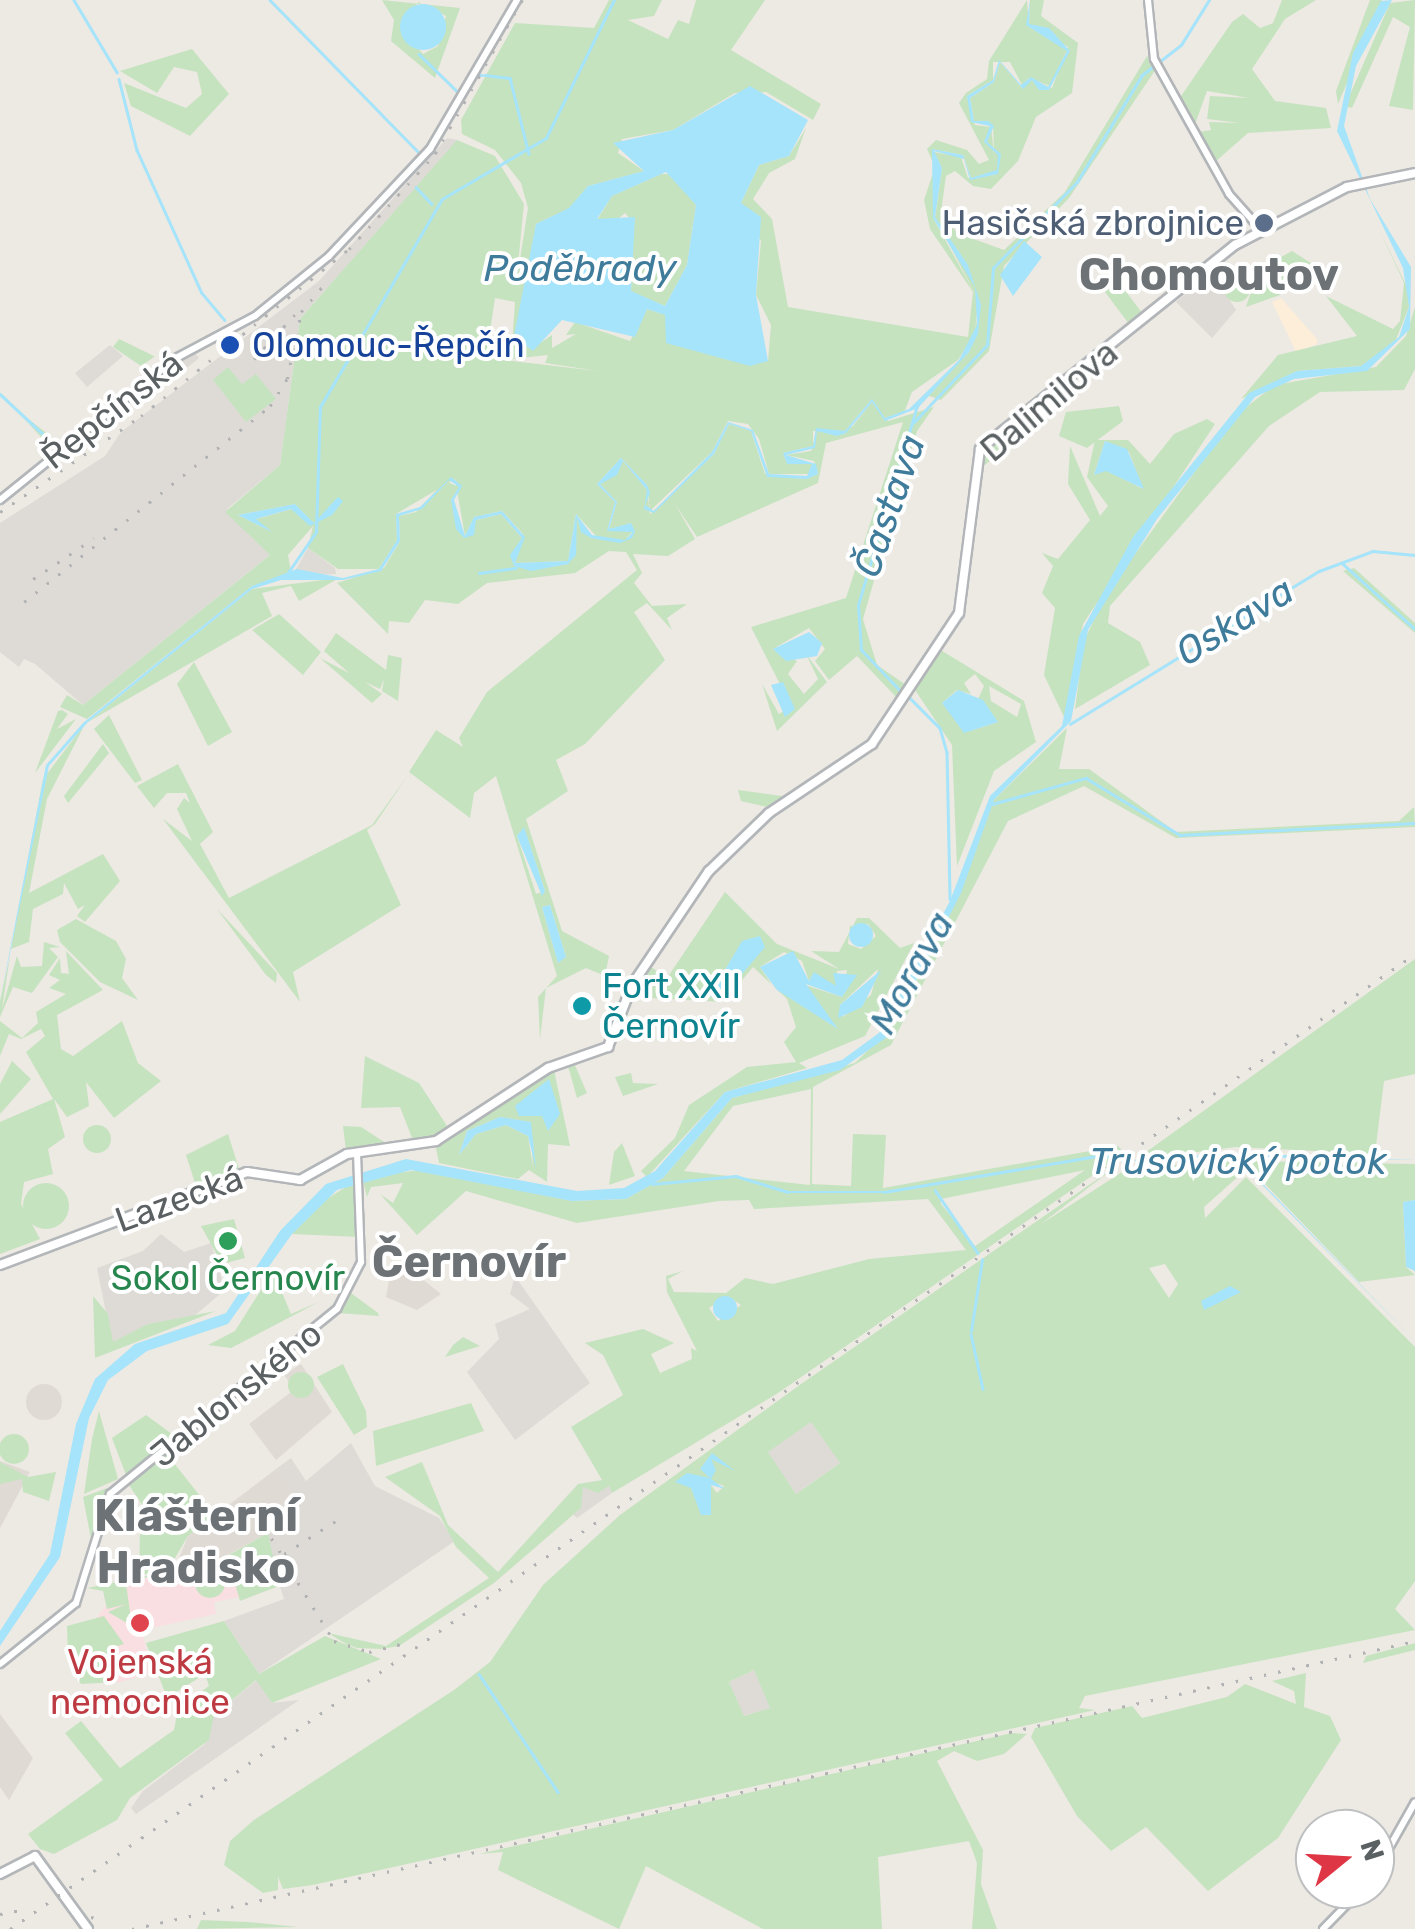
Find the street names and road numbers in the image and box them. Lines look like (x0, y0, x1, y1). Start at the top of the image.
street label: Dalimilova (972, 332, 1126, 470)
street label: Řepčínská (33, 342, 191, 478)
street label: Lazecká (110, 1157, 248, 1241)
street label: Jablonského (142, 1312, 330, 1476)

